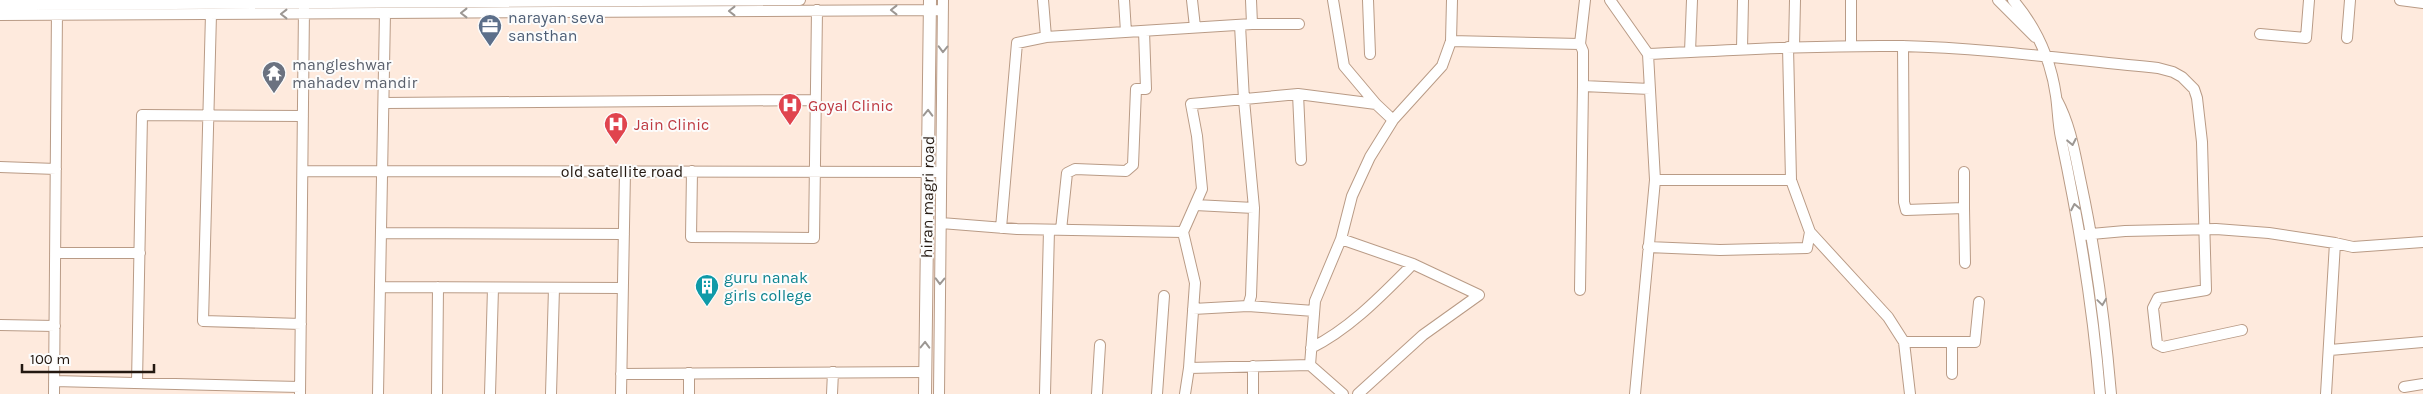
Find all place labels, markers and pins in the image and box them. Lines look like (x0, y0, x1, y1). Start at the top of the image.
place label: narayan seva sansthan (508, 8, 604, 45)
office icon: narayan seva sansthan (477, 13, 503, 47)
place label: mangleshwar mahadev mandir (292, 55, 417, 92)
temple icon: mangleshwar mahadev mandir (261, 60, 287, 94)
hospital icon: Goyal Clinic (777, 92, 803, 126)
place label: Goyal Clinic (808, 96, 893, 115)
hospital icon: Jain Clinic (603, 111, 629, 145)
place label: Jain Clinic (634, 115, 709, 134)
place label: guru nanak girls college (724, 268, 812, 305)
building icon: guru nanak girls college (694, 273, 720, 307)

